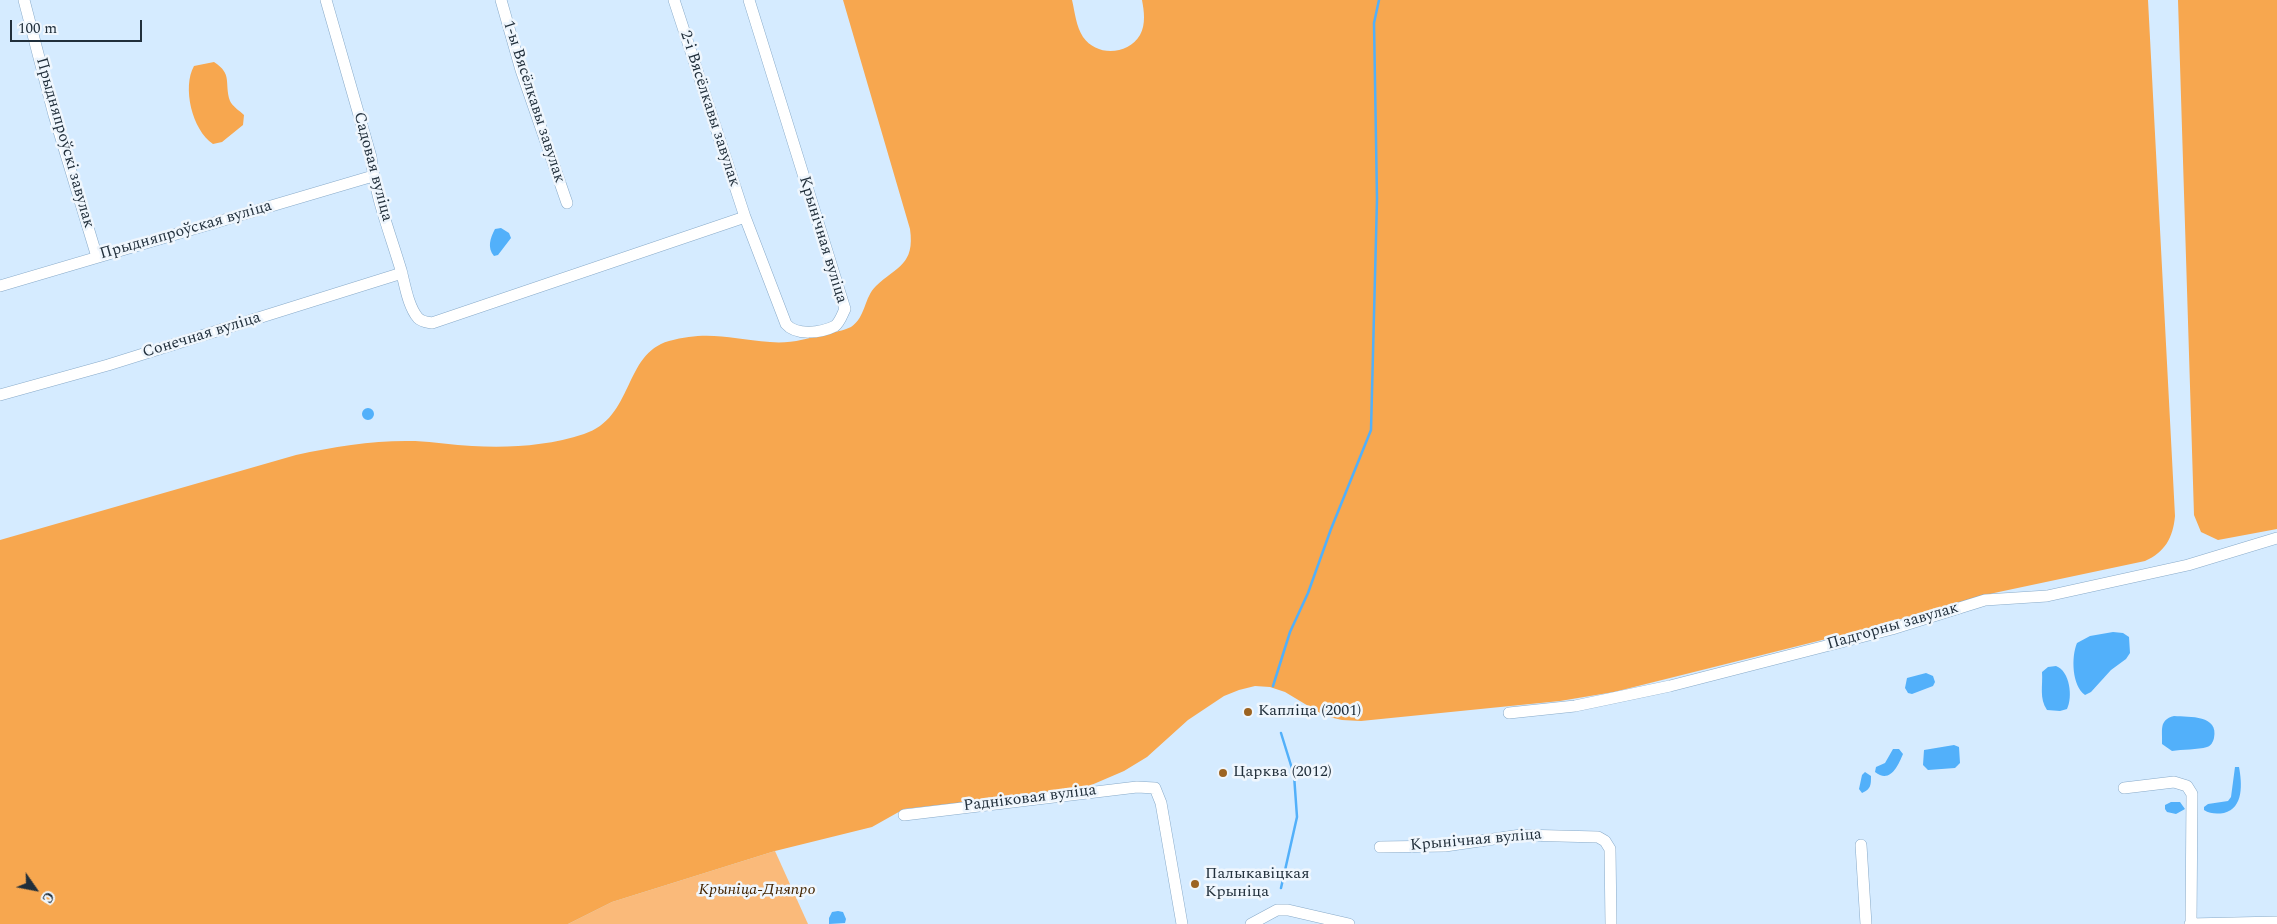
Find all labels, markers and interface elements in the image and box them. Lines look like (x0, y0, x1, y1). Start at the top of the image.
scale bar (12, 10, 145, 42)
text: 100 m (18, 17, 57, 40)
street label: 1-ы Вясёлкавы завулак (498, 18, 568, 186)
street label: 2-і Вясёлкавы завулак (675, 29, 743, 189)
street label: Прыдняпроўскі завулак (30, 55, 98, 231)
street label: Садовая вуліца (348, 110, 396, 224)
street label: Крынічная вуліца (794, 174, 850, 306)
street label: Прыдняпроўская вуліца (98, 197, 274, 265)
street label: Сонечная вуліца (141, 309, 263, 363)
street label: Падгорны завулак (1825, 599, 1961, 655)
place label: Капліца (2001) (1258, 702, 1361, 722)
marker: Капліца (2001) (1242, 706, 1254, 718)
place label: Царква (2012) (1233, 763, 1332, 783)
marker: Царква (2012) (1217, 767, 1229, 779)
street label: Радніковая вуліца (963, 781, 1097, 817)
street label: Крынічная вуліца (1409, 826, 1543, 856)
north arrow (10, 864, 60, 914)
place label: Палыкавіцкая Крыніца (1205, 865, 1310, 903)
marker: Палыкавіцкая Крыніца (1189, 878, 1201, 890)
park label: Крыніца-Дняпро (698, 881, 816, 901)
text: С (36, 888, 60, 907)

